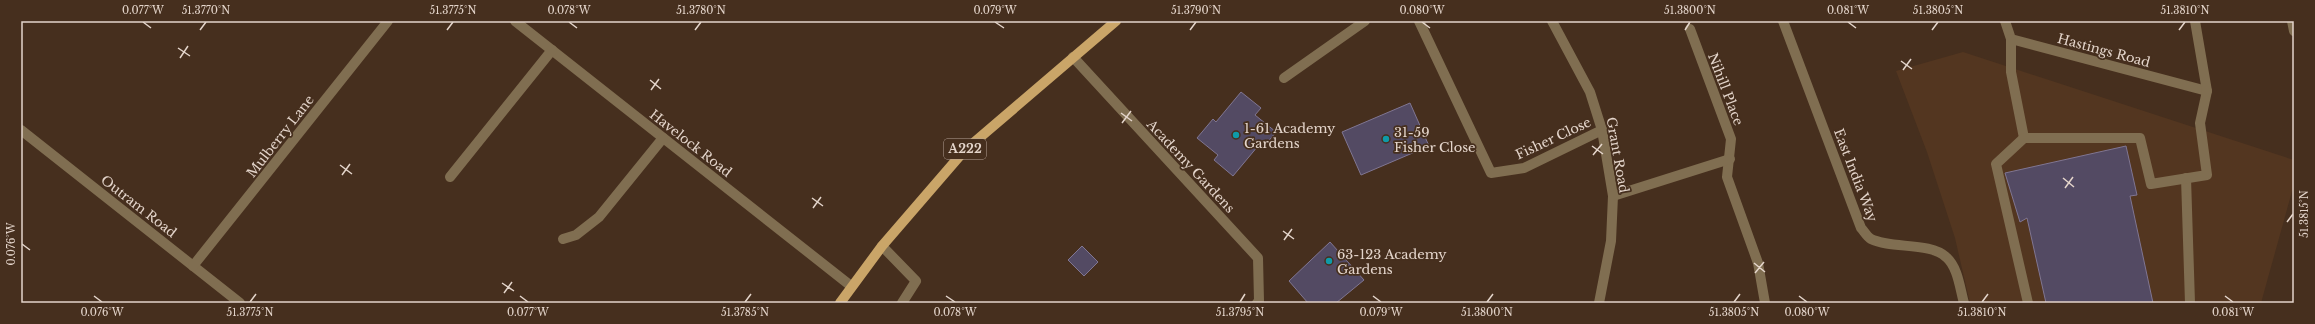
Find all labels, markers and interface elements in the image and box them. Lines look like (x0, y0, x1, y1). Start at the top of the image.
text: 0.077°W (122, 4, 164, 17)
text: 51.3770°N (182, 4, 230, 17)
text: 51.3775°N (429, 4, 477, 17)
text: 0.078°W (548, 4, 591, 17)
text: 51.3780°N (676, 4, 726, 17)
text: 0.079°W (973, 4, 1017, 17)
text: 51.3790°N (1171, 4, 1221, 17)
text: 0.080°W (1400, 4, 1445, 17)
text: 51.3800°N (1664, 4, 1716, 17)
text: 0.081°W (1827, 4, 1869, 17)
text: 51.3805°N (1913, 4, 1963, 17)
text: 51.3810°N (2160, 4, 2210, 17)
street label: Hastings Road (2056, 30, 2152, 71)
street label: Nihill Place (1704, 50, 1747, 128)
street label: Mulberry Lane (243, 92, 318, 181)
street label: Havelock Road (646, 106, 735, 181)
street label: Fisher Close (1513, 114, 1594, 163)
street label: Academy Gardens (1142, 115, 1238, 217)
street label: Grant Road (1602, 116, 1633, 195)
place label: 1-61 Academy Gardens (1244, 120, 1336, 152)
place label: 31-59 Fisher Close (1394, 124, 1476, 156)
street label: East India Way (1830, 126, 1881, 225)
marker: 1-61 Academy Gardens (1231, 130, 1241, 140)
marker: 31-59 Fisher Close (1381, 134, 1391, 144)
road number: A222 (944, 139, 986, 159)
street label: Outram Road (97, 171, 180, 241)
text: 51.3815°N (2298, 190, 2311, 238)
text: 0.076°W (5, 222, 18, 266)
place label: 63-123 Academy Gardens (1337, 246, 1447, 278)
marker: 63-123 Academy Gardens (1324, 256, 1334, 266)
text: 0.076°W (80, 306, 124, 319)
text: 51.3775°N (226, 306, 274, 319)
text: 0.077°W (507, 306, 549, 319)
text: 51.3785°N (721, 306, 769, 319)
text: 0.078°W (934, 306, 977, 319)
text: 51.3795°N (1216, 306, 1264, 319)
text: 0.079°W (1359, 306, 1403, 319)
text: 51.3800°N (1461, 306, 1513, 319)
text: 51.3805°N (1709, 306, 1759, 319)
text: 0.080°W (1785, 306, 1830, 319)
text: 51.3810°N (1957, 306, 2007, 319)
text: 0.081°W (2212, 306, 2254, 319)

